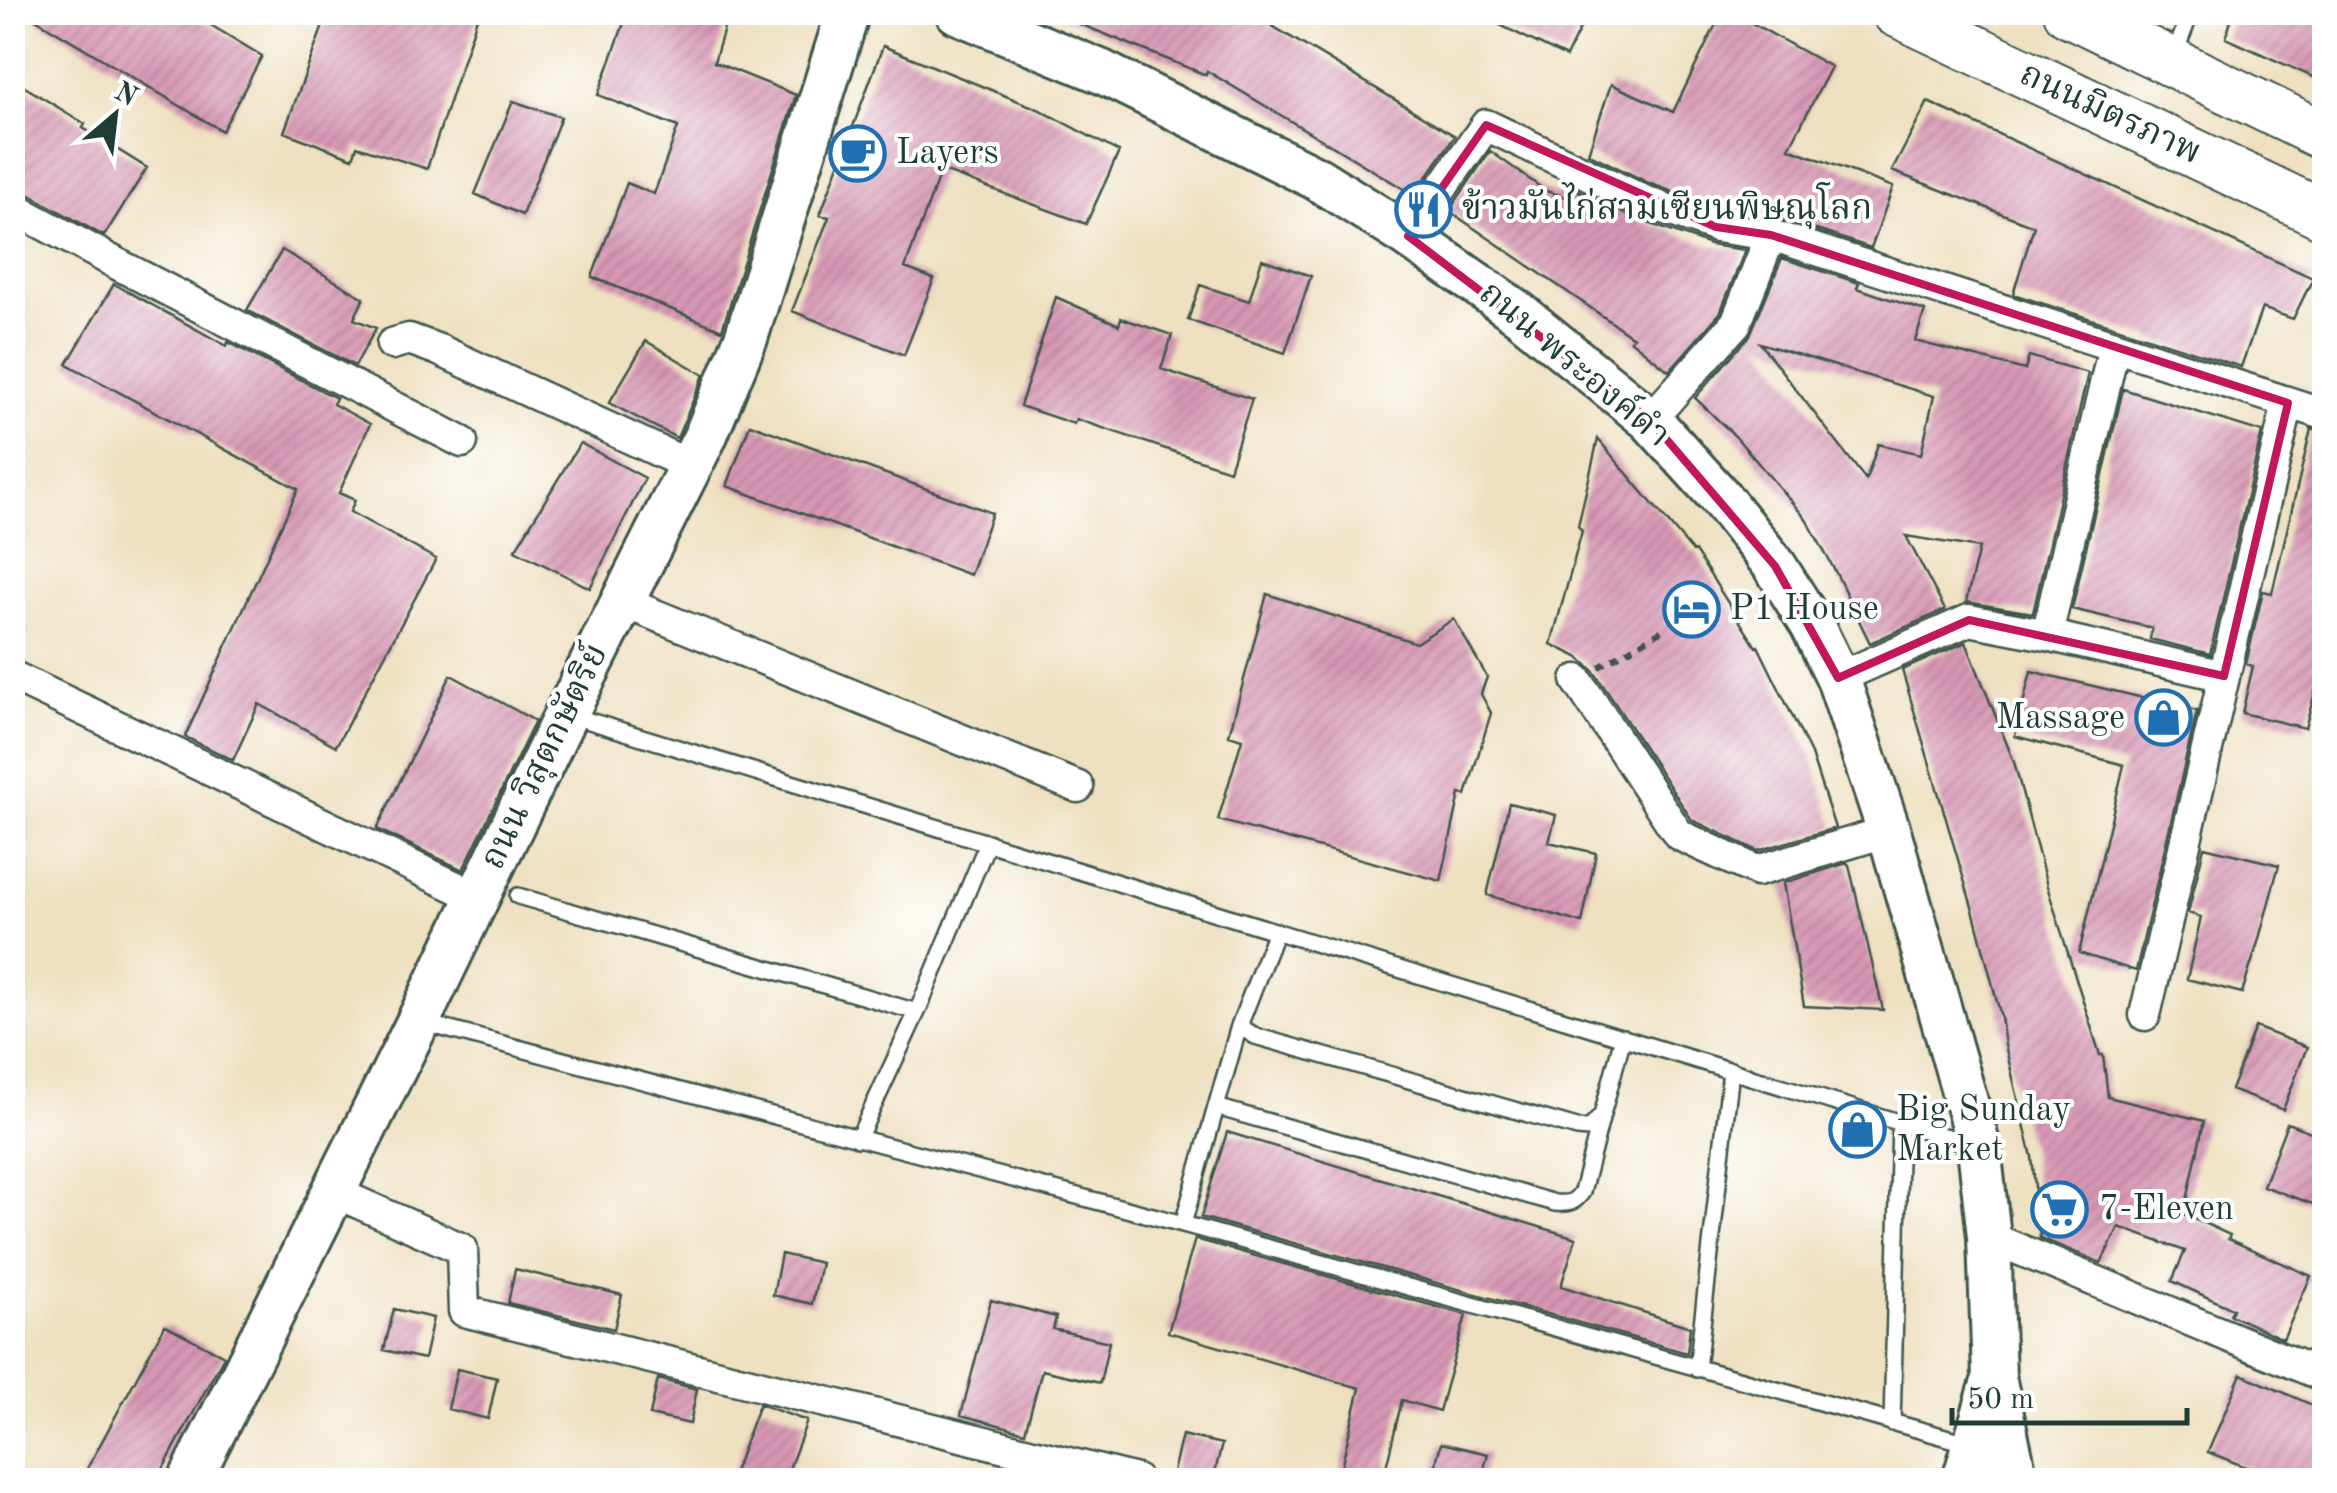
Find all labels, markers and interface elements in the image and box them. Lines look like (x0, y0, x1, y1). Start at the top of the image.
street label: ถนนมิตรภาพ (2014, 55, 2207, 171)
north arrow (65, 65, 165, 165)
text: N (109, 78, 142, 113)
cafe icon: Layers (827, 123, 887, 183)
place label: Layers (896, 136, 999, 171)
restaurant icon: ข้าวมันไก่สามเซียนพิษณุโลก (1393, 179, 1453, 239)
place label: ข้าวมันไก่สามเซียนพิษณุโลก (1462, 182, 1872, 230)
street label: ถนน พระองค์ดำ (1472, 272, 1679, 454)
hotel icon: P1 House (1661, 579, 1721, 639)
place label: P1 House (1730, 592, 1879, 627)
street label: ถนน วิสุตกษัตริย์ (471, 637, 617, 876)
shop icon: Massage (2134, 688, 2194, 748)
place label: Massage (1996, 701, 2125, 736)
place label: Big Sunday Market (1896, 1093, 2071, 1168)
shop icon: Big Sunday Market (1827, 1100, 1887, 1160)
supermarket icon: 7-Eleven (2030, 1179, 2090, 1239)
place label: 7-Eleven (2099, 1192, 2234, 1227)
scale bar (1952, 1363, 2187, 1425)
text: 50 m (1967, 1385, 2034, 1415)

